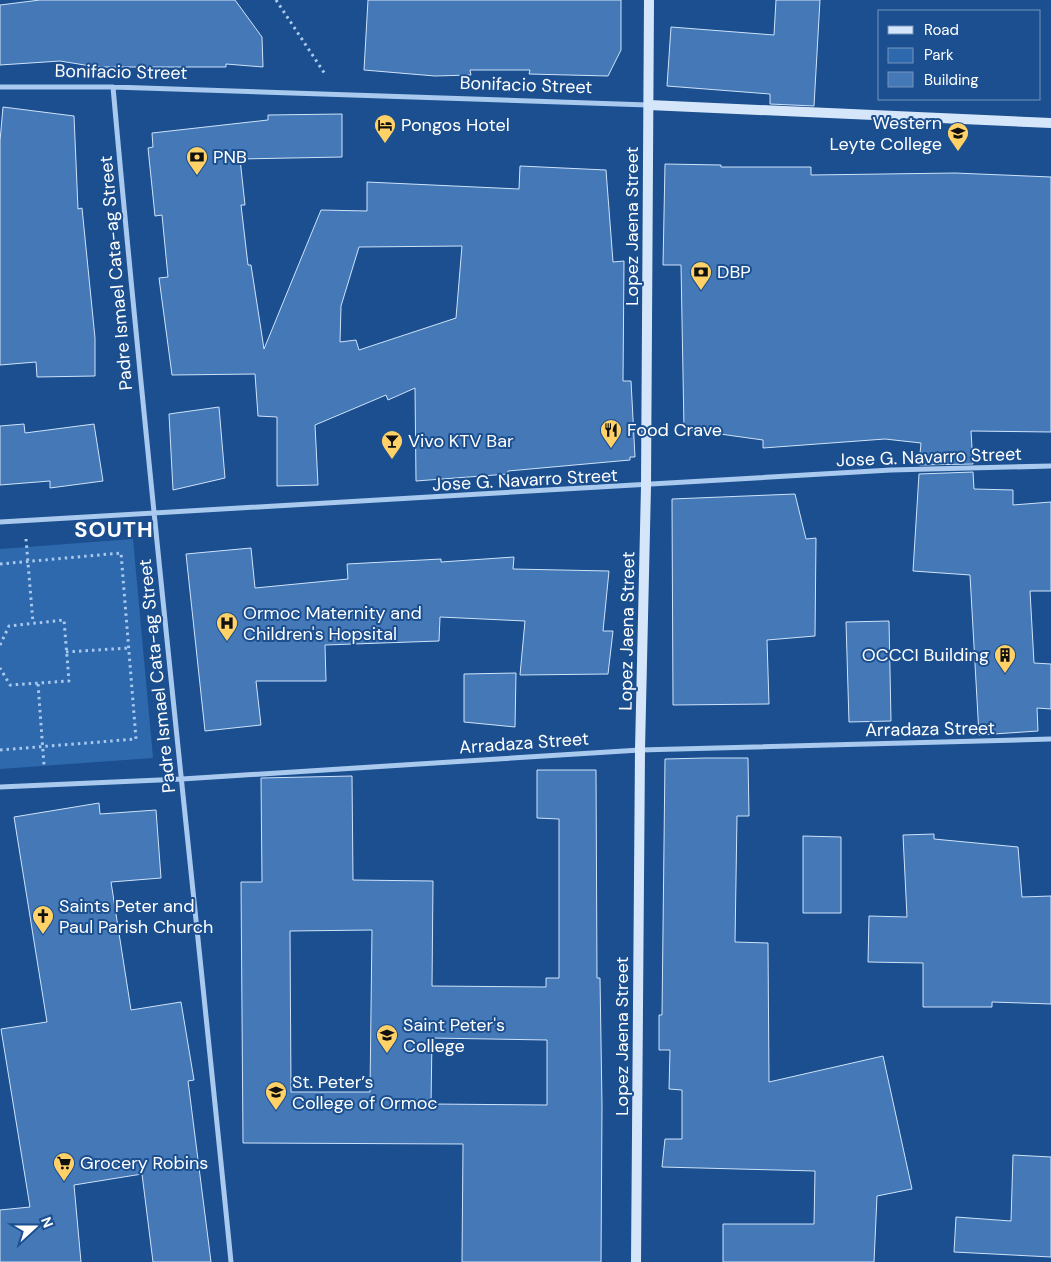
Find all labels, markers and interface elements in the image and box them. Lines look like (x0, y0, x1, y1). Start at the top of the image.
legend (878, 10, 1041, 100)
text: Road (924, 20, 959, 40)
text: Park (924, 45, 954, 65)
street label: Bonifacio Street (54, 59, 188, 85)
text: Building (924, 70, 979, 90)
street label: Bonifacio Street (459, 71, 593, 99)
place label: Western Leyte College (830, 111, 942, 156)
hotel icon: Pongos Hotel (373, 113, 397, 144)
place label: Pongos Hotel (401, 113, 510, 137)
school or university icon: Western Leyte College (946, 121, 970, 152)
bank icon: PNB (185, 145, 209, 176)
place label: PNB (213, 145, 247, 169)
street label: Lopez Jaena Street (620, 146, 644, 306)
street label: Padre Ismael Cata-ag Street (94, 155, 138, 391)
bank icon: DBP (689, 260, 713, 291)
place label: DBP (717, 260, 751, 284)
restaurant icon: Food Crave (599, 418, 623, 449)
place label: Food Crave (627, 418, 722, 442)
bar icon: Vivo KTV Bar (380, 429, 404, 460)
place label: Vivo KTV Bar (408, 429, 514, 453)
street label: Jose G. Navarro Street (836, 442, 1022, 472)
street label: Jose G. Navarro Street (432, 463, 618, 497)
district label: SOUTH (74, 515, 154, 544)
street label: Lopez Jaena Street (614, 551, 640, 711)
street label: Padre Ismael Cata-ag Street (133, 558, 181, 794)
place label: Ormoc Maternity and Children's Hopsital (243, 601, 422, 646)
hospital icon: Ormoc Maternity and Children's Hopsital (215, 611, 239, 642)
place label: OCCCI Building (862, 643, 989, 667)
building icon: OCCCI Building (993, 643, 1017, 674)
street label: Arradaza Street (865, 716, 995, 742)
street label: Arradaza Street (458, 726, 590, 760)
place label: Saints Peter and Paul Parish Church (59, 894, 213, 939)
church icon: Saints Peter and Paul Parish Church (31, 904, 55, 935)
street label: Lopez Jaena Street (610, 956, 634, 1116)
place label: Saint Peter's College (403, 1013, 505, 1058)
school or university icon: Saint Peter's College (375, 1023, 399, 1054)
place label: St. Peter’s College of Ormoc (292, 1070, 438, 1115)
school or university icon: St. Peter’s College of Ormoc (264, 1080, 288, 1111)
supermarket icon: Grocery Robins (52, 1151, 76, 1182)
place label: Grocery Robins (80, 1151, 208, 1175)
north arrow (10, 1202, 60, 1252)
text: N (37, 1214, 57, 1230)

